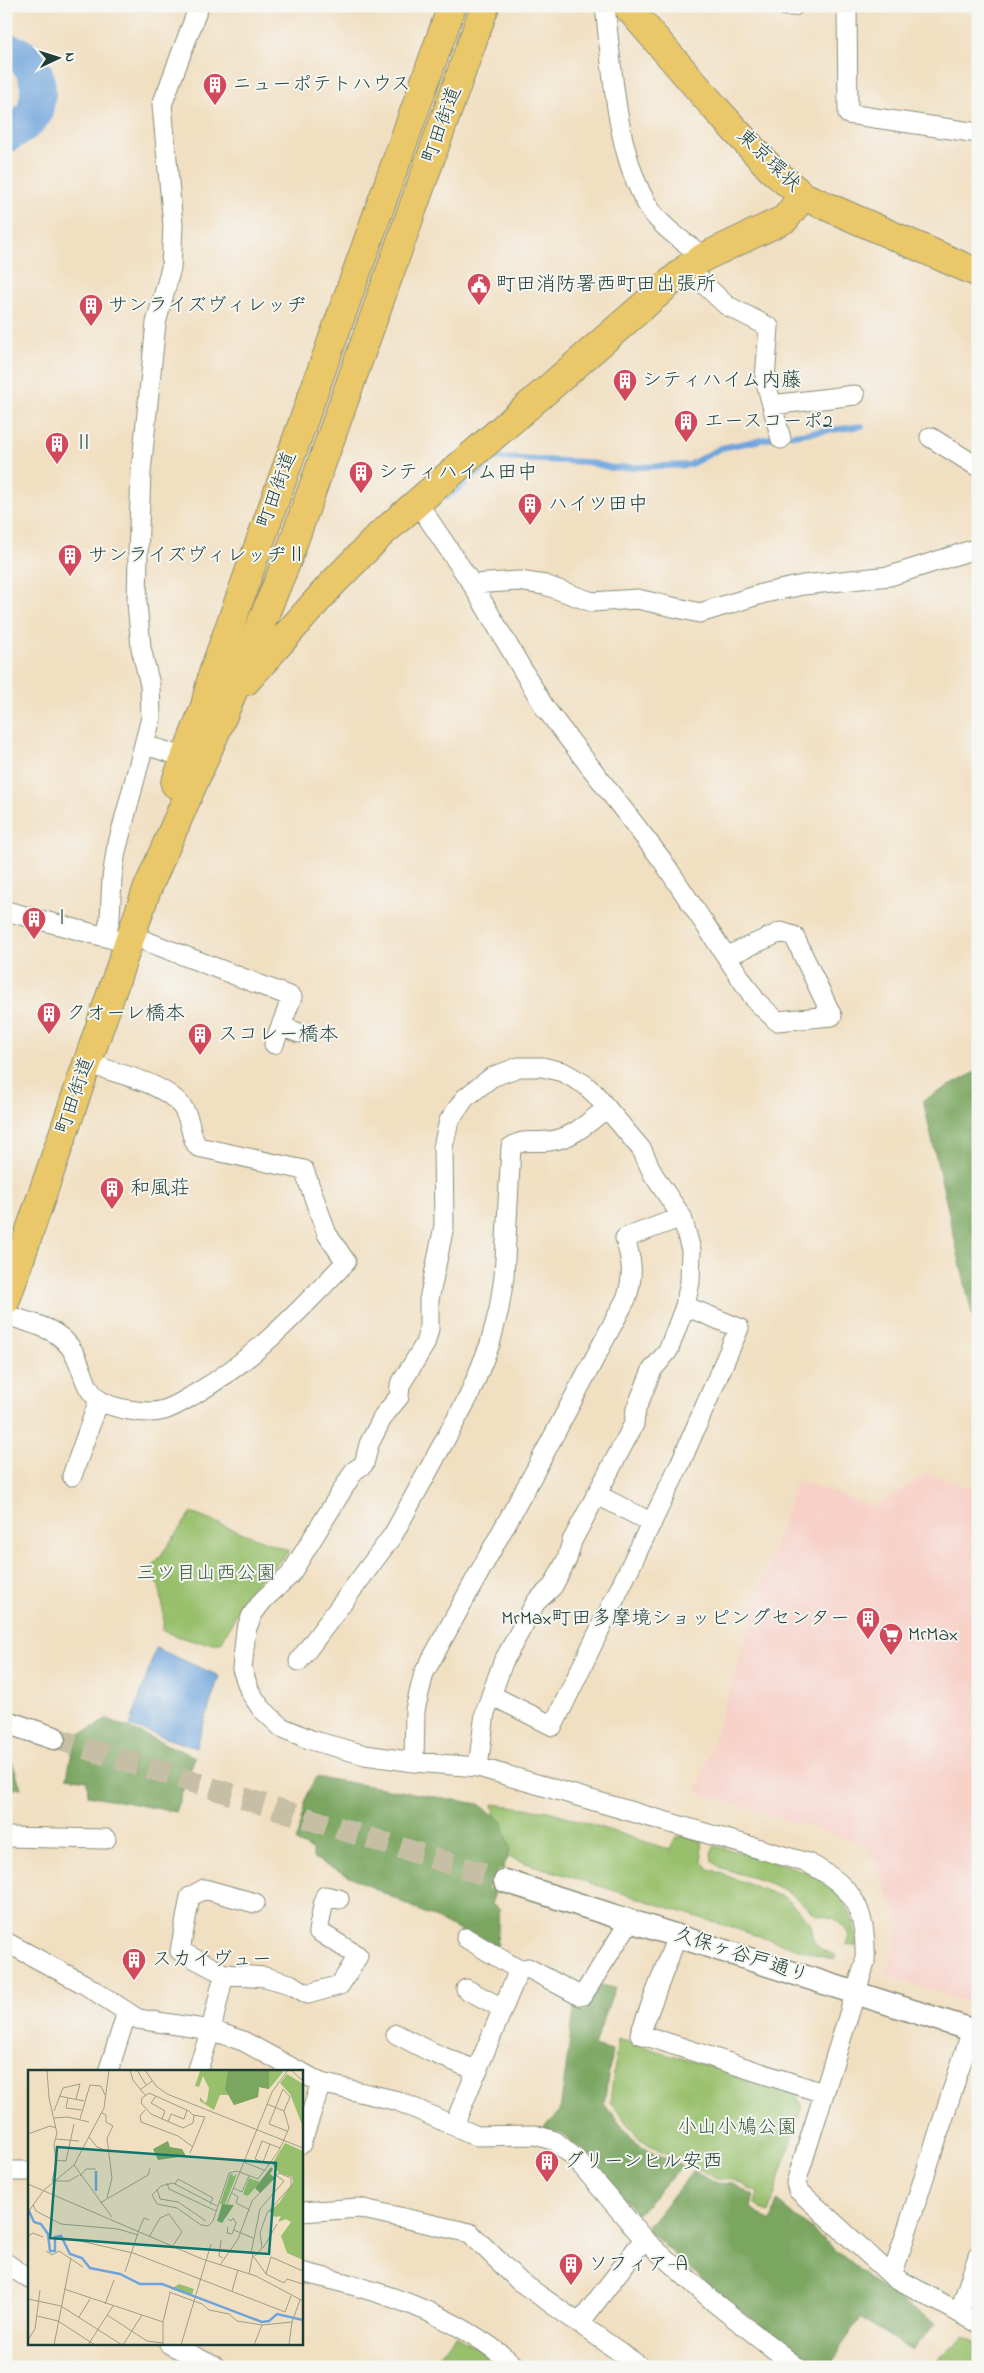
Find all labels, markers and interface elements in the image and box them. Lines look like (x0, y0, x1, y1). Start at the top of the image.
north arrow (32, 32, 82, 82)
text: N (59, 52, 80, 63)
place label: ニューポテトハウス (232, 71, 411, 100)
building icon: ニューポテトハウス (202, 72, 228, 106)
street label: 町田街道 (416, 82, 470, 168)
street label: 東京環状 (729, 123, 807, 199)
place label: 町田消防署西町田出張所 (496, 271, 716, 300)
public building icon: 町田消防署西町田出張所 (466, 272, 492, 306)
place label: サンライズヴィレッヂ (108, 292, 306, 321)
building icon: サンライズヴィレッヂ (78, 293, 104, 327)
place label: シティハイム内藤 (642, 367, 801, 396)
building icon: シティハイム内藤 (612, 368, 638, 402)
place label: エースコーポ2 (704, 408, 833, 437)
building icon: エースコーポ2 (673, 409, 699, 443)
place label: Ⅱ (74, 430, 94, 459)
building icon: Ⅱ (44, 431, 70, 465)
street label: 町田街道 (251, 447, 305, 533)
place label: シティハイム田中 (378, 459, 537, 488)
building icon: シティハイム田中 (348, 460, 374, 494)
place label: ハイツ田中 (548, 491, 648, 520)
building icon: ハイツ田中 (517, 492, 543, 526)
place label: サンライズヴィレッヂⅡ (88, 542, 306, 571)
building icon: サンライズヴィレッヂⅡ (57, 543, 83, 577)
place label: Ⅰ (52, 905, 72, 934)
building icon: Ⅰ (21, 906, 47, 940)
place label: クオーレ橋本 (66, 1000, 185, 1029)
building icon: クオーレ橋本 (36, 1001, 62, 1035)
place label: スコレー橋本 (218, 1021, 339, 1050)
building icon: スコレー橋本 (187, 1022, 213, 1056)
street label: 町田街道 (49, 1053, 103, 1139)
place label: 和風荘 (130, 1175, 190, 1204)
building icon: 和風荘 (99, 1176, 125, 1210)
park label: 三ツ目山西公園 (136, 1560, 276, 1589)
place label: MrMax町田多摩境ショッピングセンター (501, 1605, 850, 1634)
building icon: MrMax町田多摩境ショッピングセンター (855, 1606, 881, 1640)
place label: MrMax (908, 1621, 958, 1650)
supermarket icon: MrMax (878, 1622, 904, 1656)
street label: 久保ヶ谷戸通り (670, 1921, 812, 1991)
place label: スカイヴュー (152, 1946, 272, 1975)
building icon: スカイヴュー (121, 1947, 147, 1981)
inset map (28, 2070, 302, 2346)
park label: 小山小鳩公園 (677, 2114, 797, 2143)
place label: グリーンヒル安西 (564, 2148, 722, 2177)
building icon: グリーンヒル安西 (534, 2149, 560, 2183)
place label: ソフィア-A (588, 2251, 688, 2280)
building icon: ソフィア-A (558, 2252, 584, 2286)

